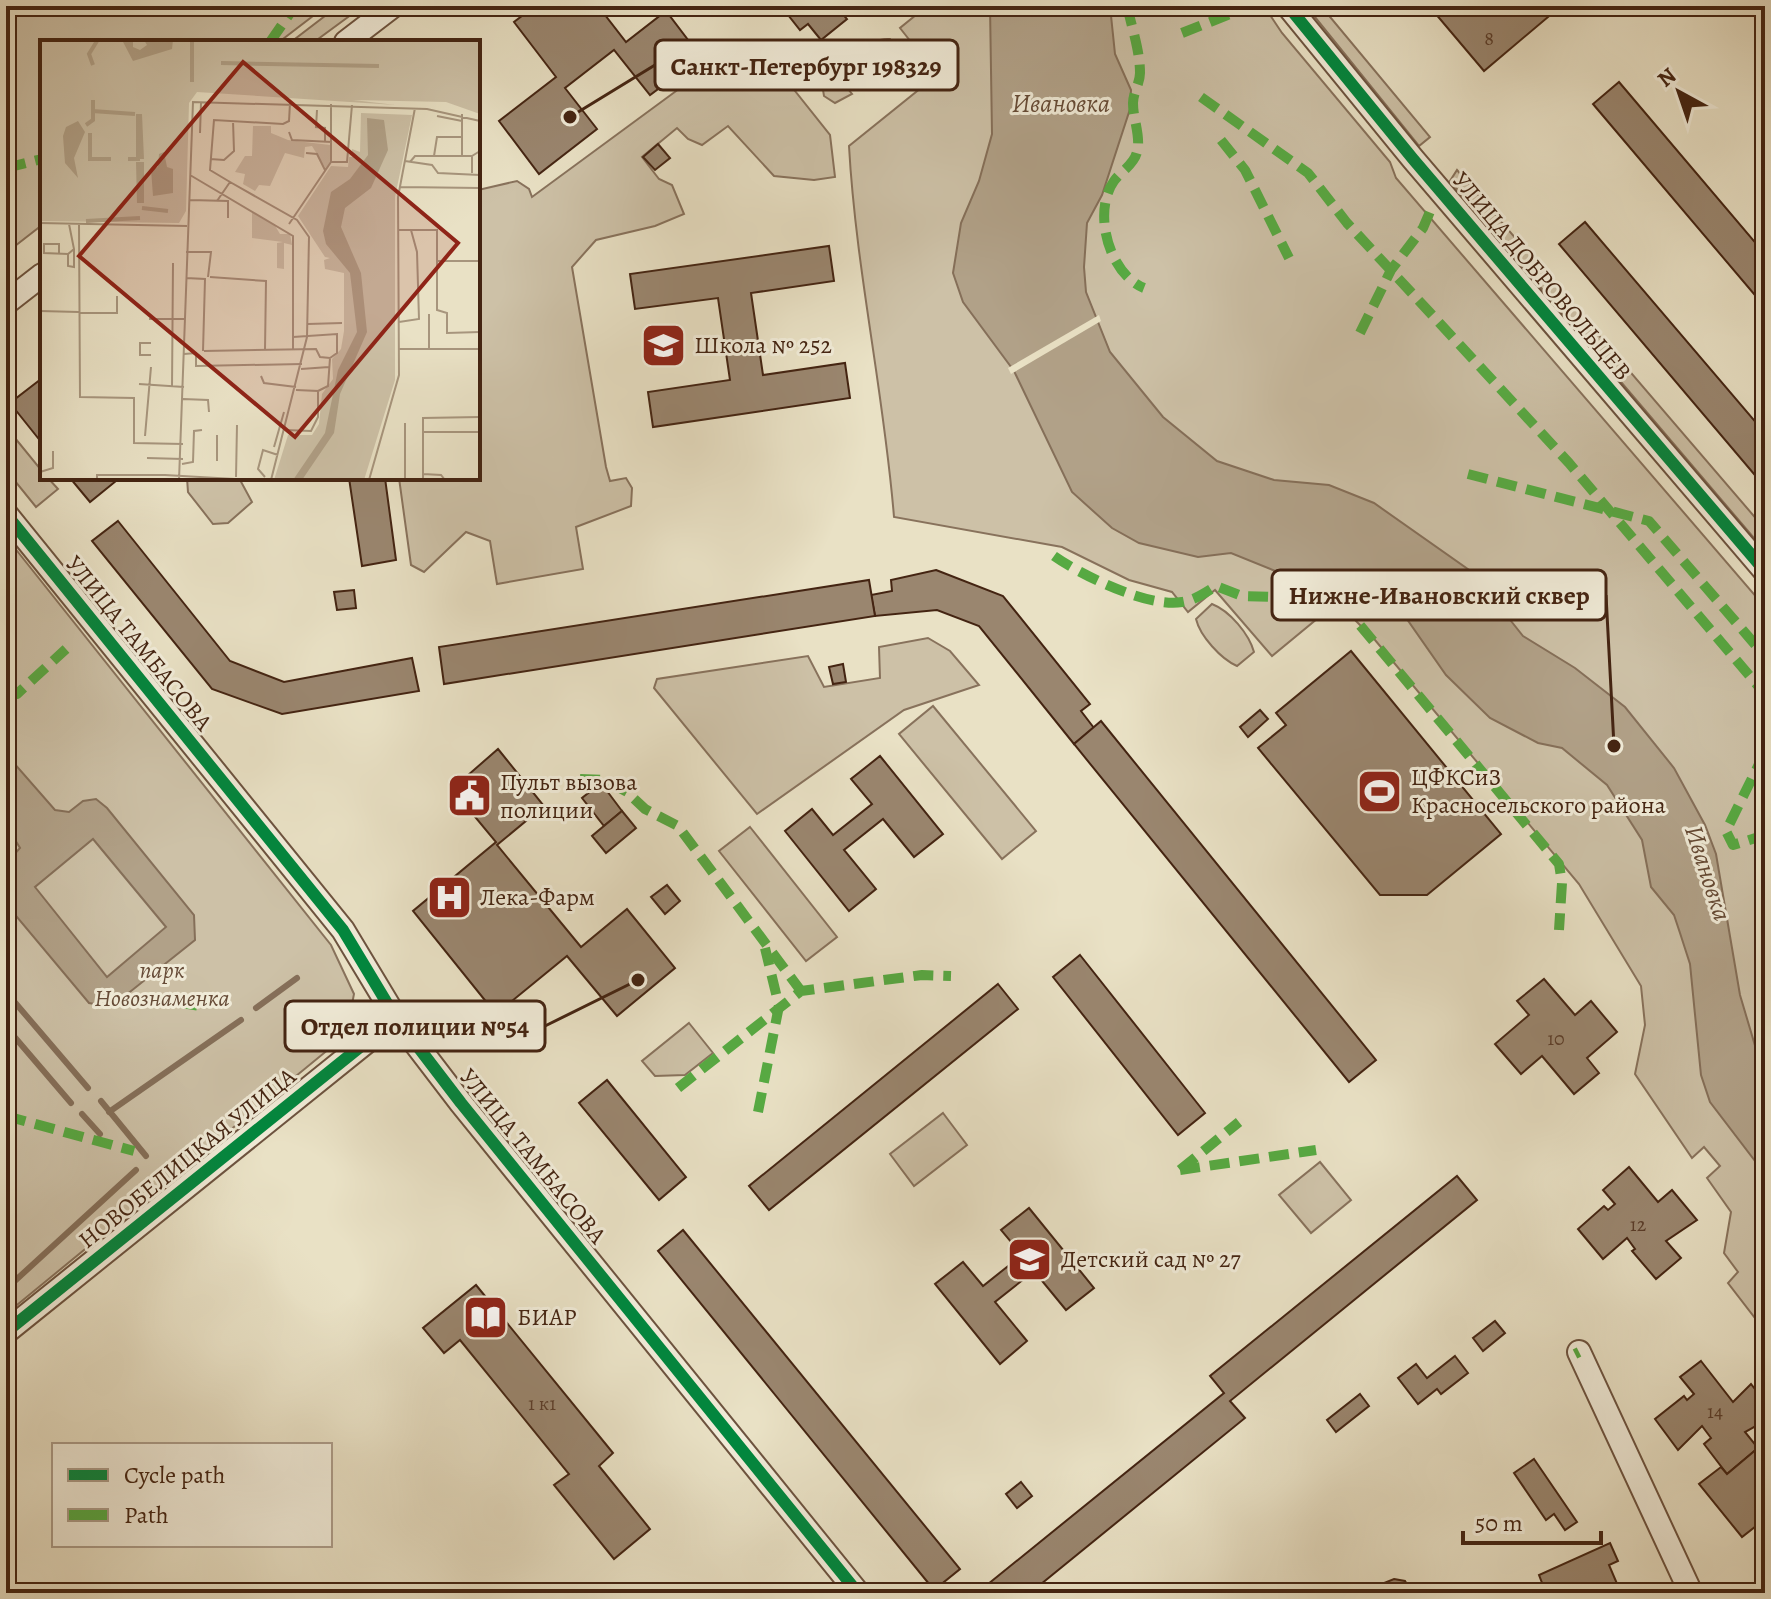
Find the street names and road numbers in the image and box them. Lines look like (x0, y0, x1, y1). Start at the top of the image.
street label: УЛИЦА ДОБРОВОЛЬЦЕВ (1445, 165, 1639, 387)
street label: УЛИЦА ТАМБАСОВА (58, 549, 220, 738)
street label: НОВОБЕЛИЦКАЯ УЛИЦА (72, 1060, 303, 1256)
street label: УЛИЦА ТАМБАСОВА (452, 1062, 614, 1251)

